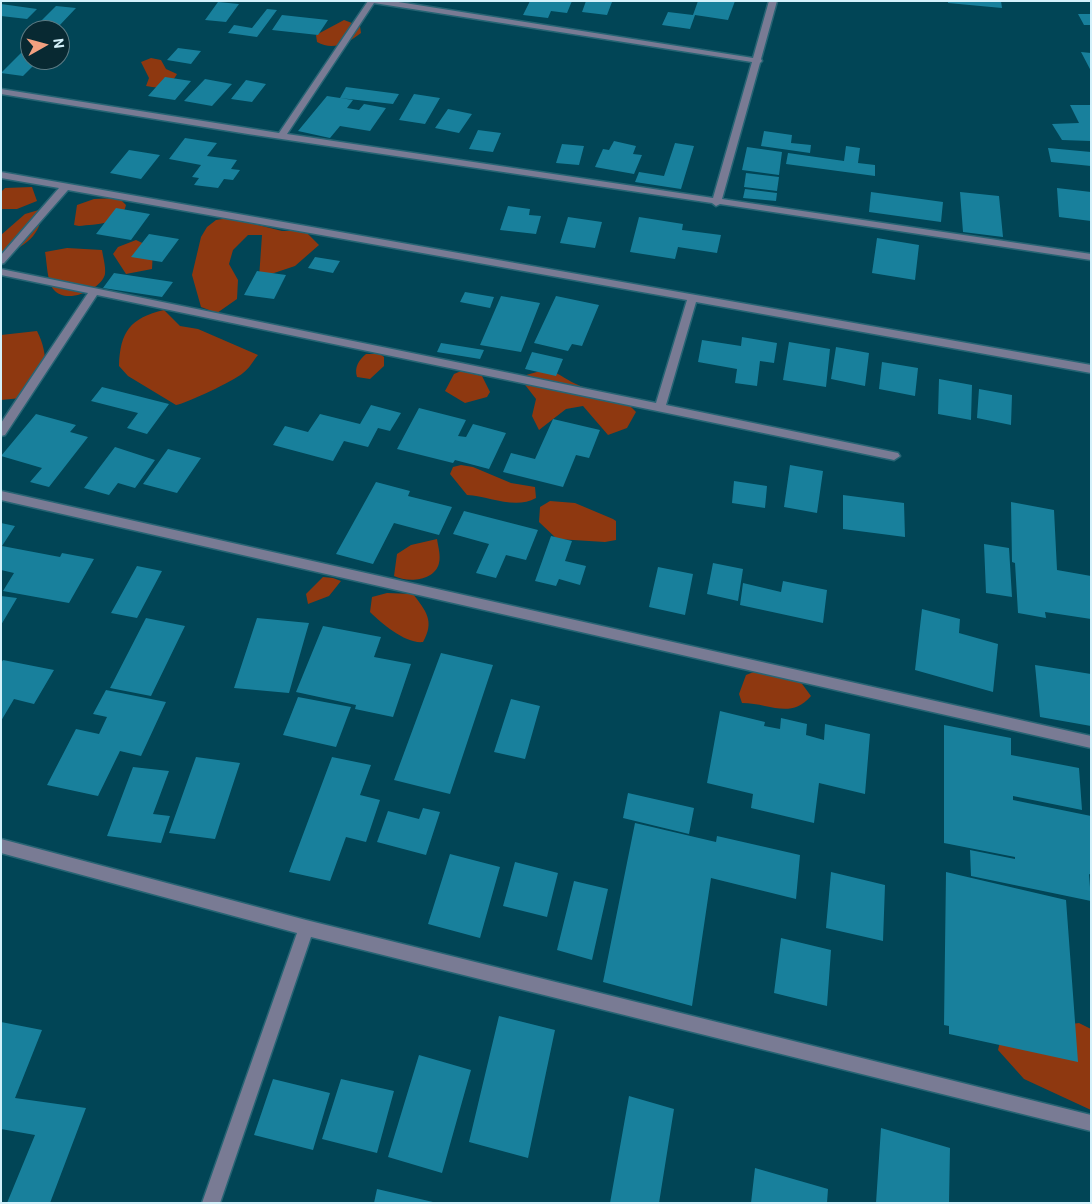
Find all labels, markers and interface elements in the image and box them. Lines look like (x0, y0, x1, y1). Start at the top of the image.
north arrow (20, 20, 70, 70)
text: N (50, 37, 67, 49)

